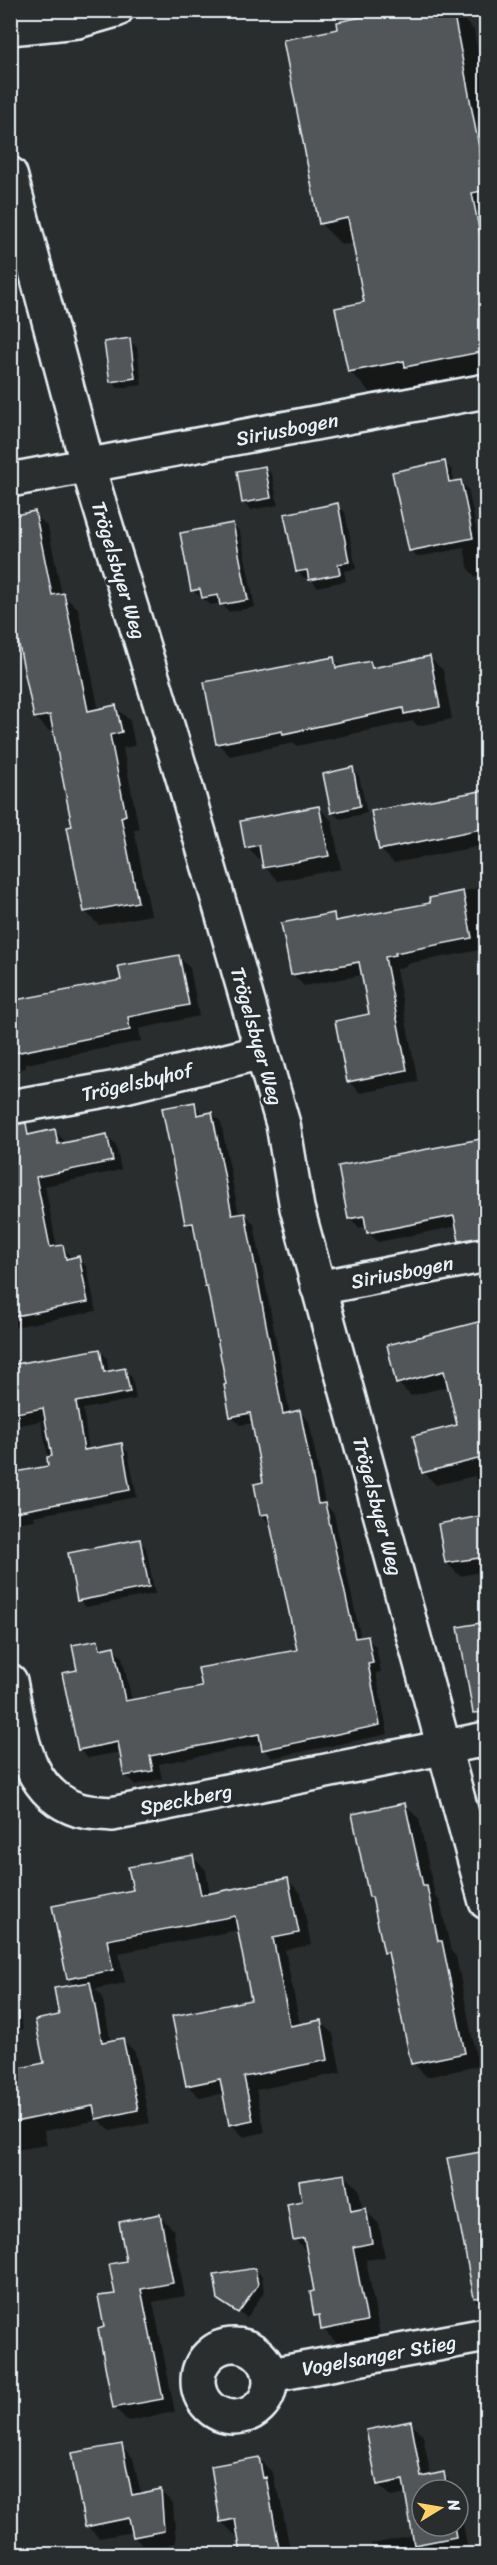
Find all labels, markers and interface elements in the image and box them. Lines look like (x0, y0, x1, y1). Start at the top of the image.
street label: Siriusbogen (233, 402, 342, 457)
street label: Trögelsbyer Weg (81, 497, 156, 644)
street label: Trögelsbyer Weg (220, 963, 293, 1110)
street label: Trögelsbyhof (78, 1052, 198, 1112)
street label: Siriusbogen (348, 1245, 457, 1300)
street label: Trögelsbyer Weg (342, 1433, 413, 1580)
street label: Speckberg (137, 1773, 235, 1826)
street label: Vogelsanger Stieg (299, 2325, 459, 2386)
north arrow (410, 2478, 470, 2538)
text: N (439, 2496, 470, 2514)

